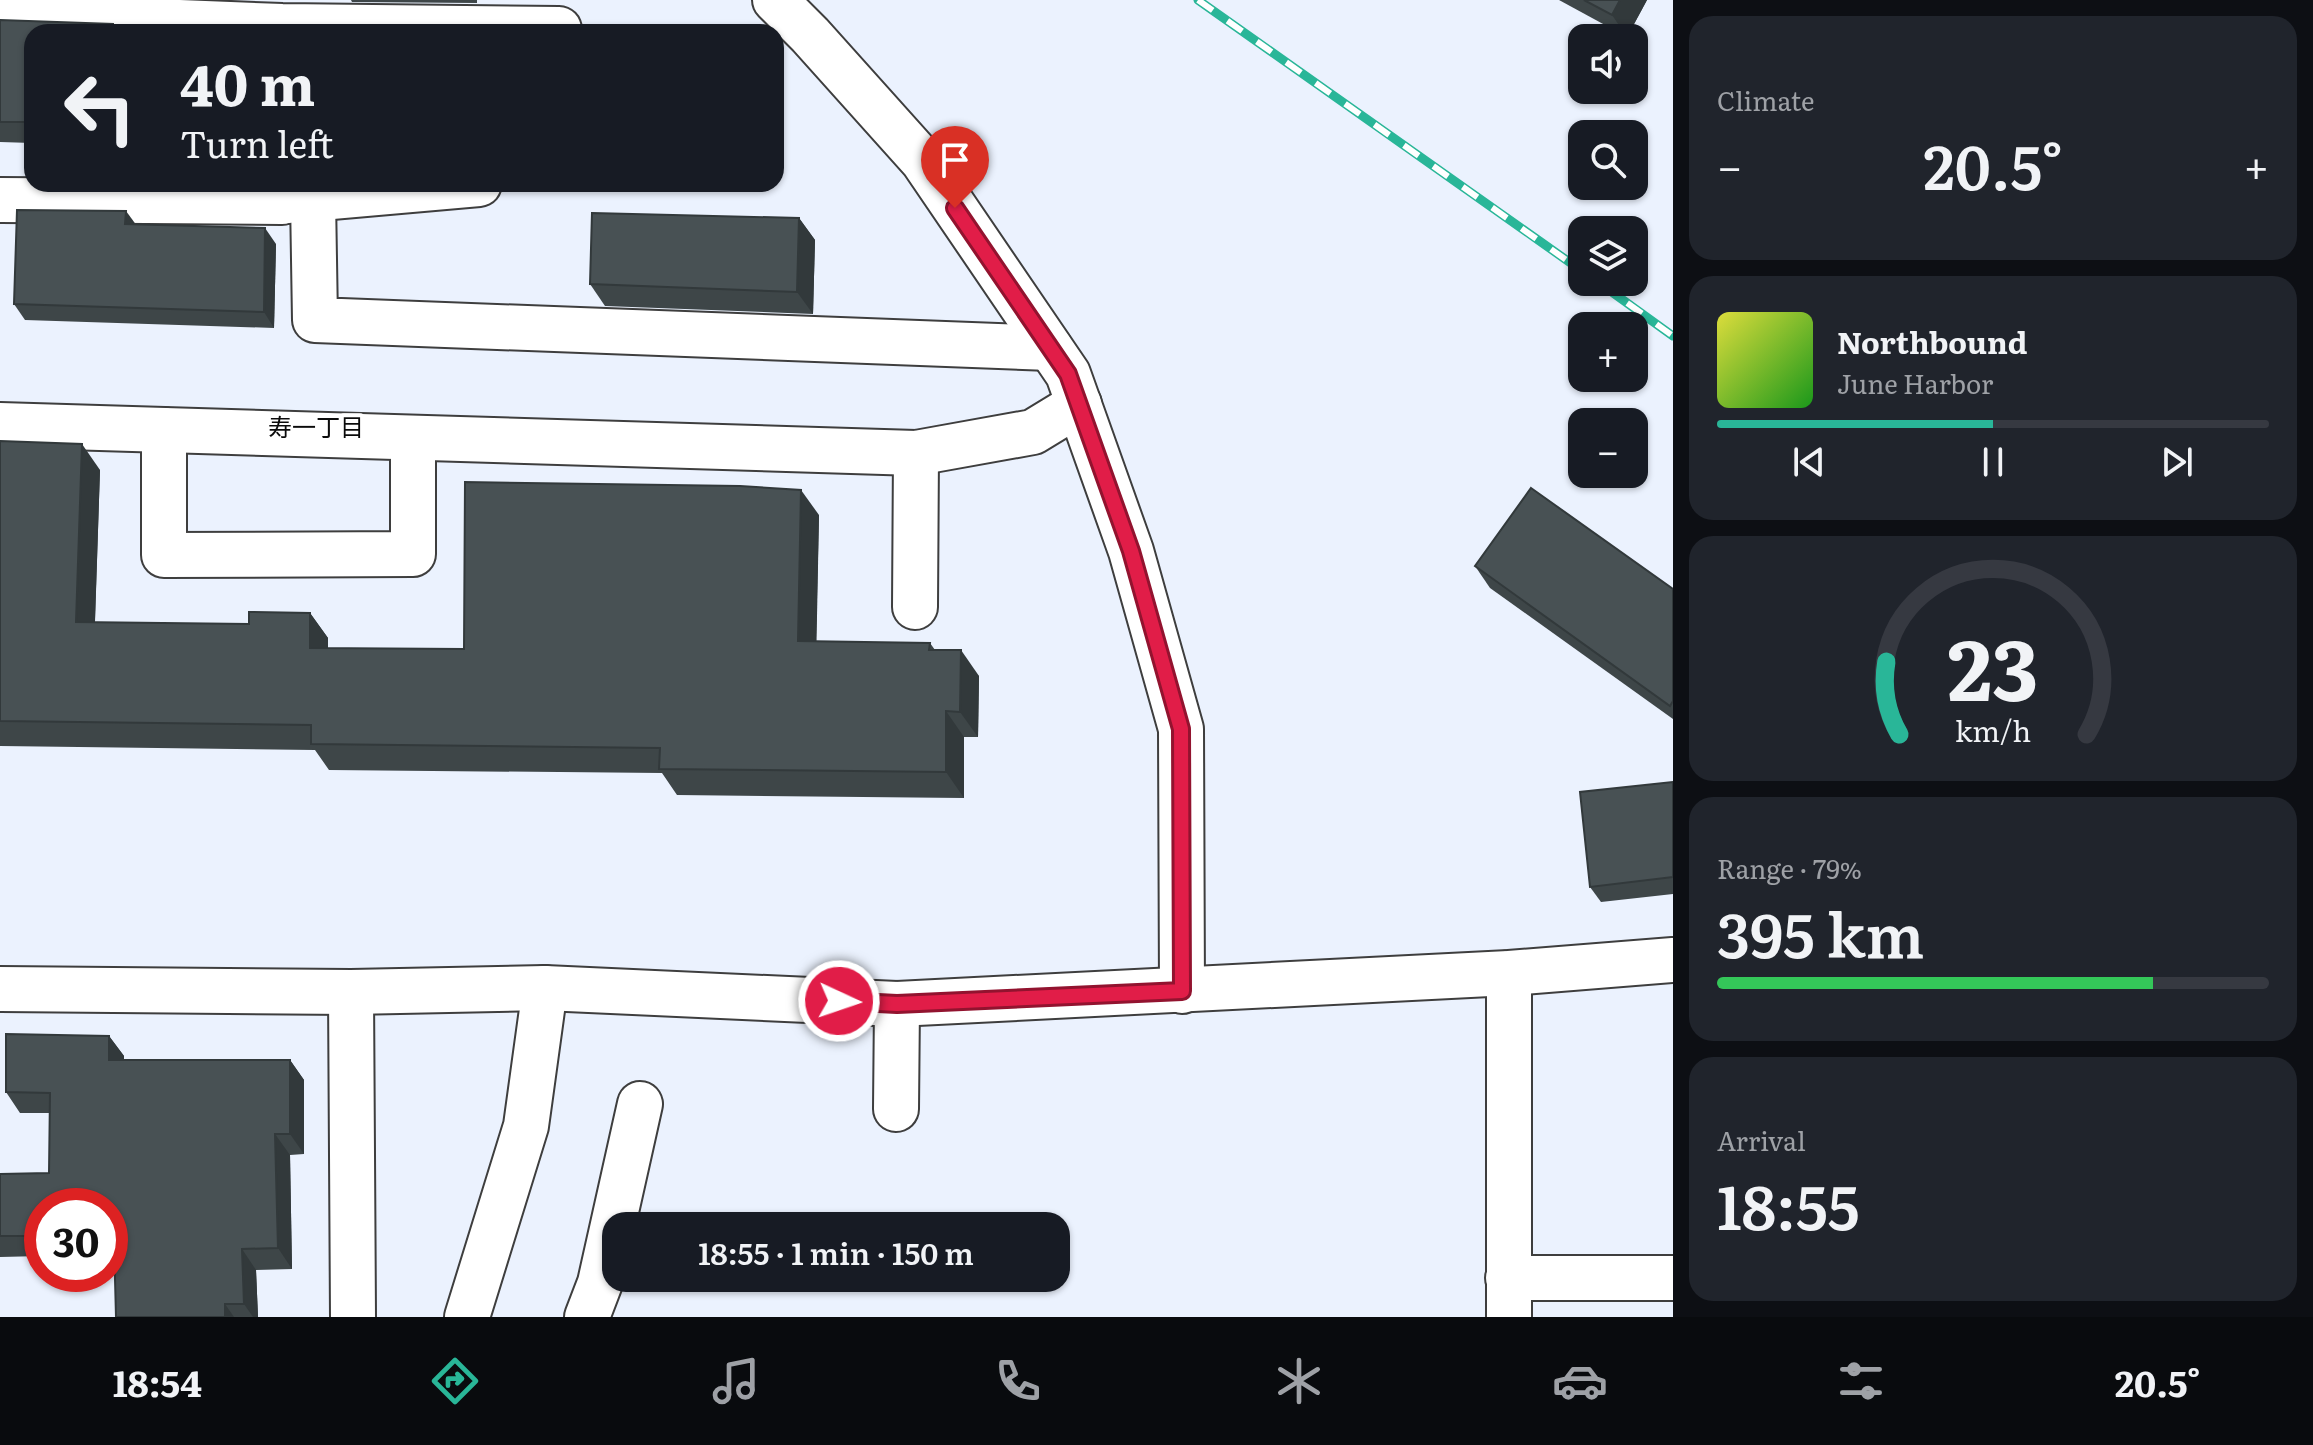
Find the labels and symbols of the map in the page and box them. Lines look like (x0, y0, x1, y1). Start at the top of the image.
pin (921, 126, 989, 208)
district label: 寿一丁目 (268, 408, 364, 443)
position arrow (797, 959, 881, 1043)
speed limit sign: 30 (24, 1188, 128, 1292)

